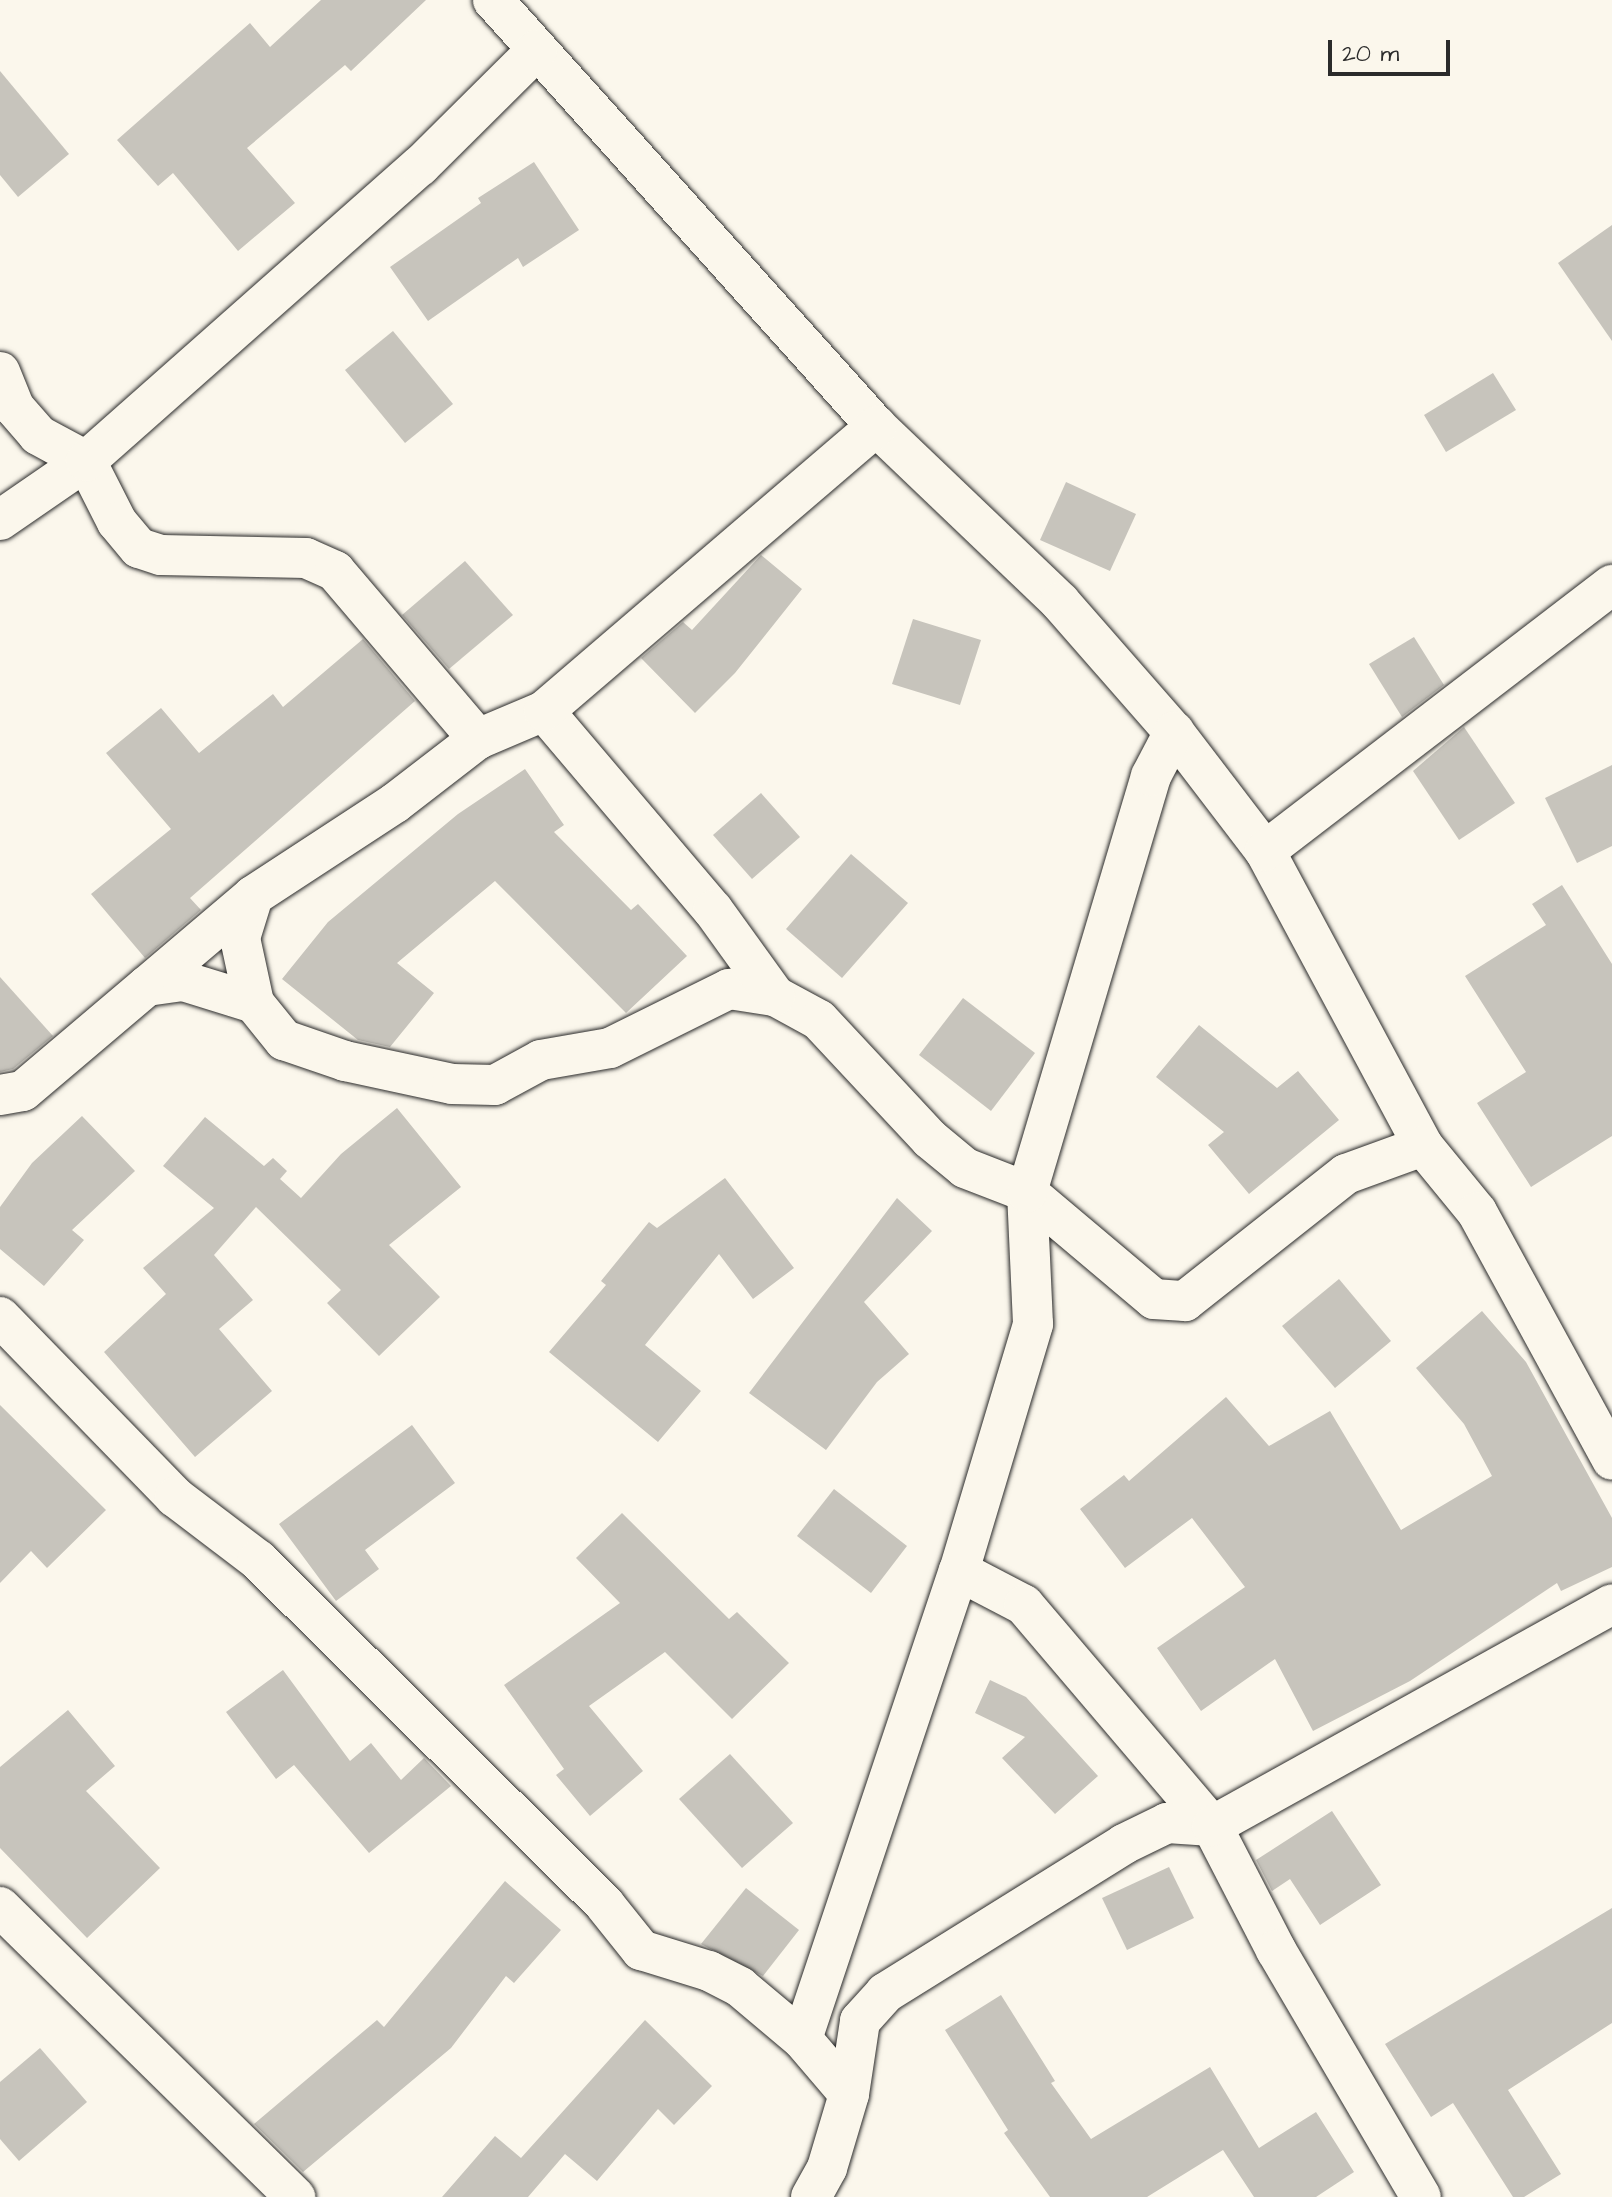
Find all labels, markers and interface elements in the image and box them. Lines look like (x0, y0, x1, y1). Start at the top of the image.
scale bar (1332, 24, 1454, 74)
text: 20 m (1342, 37, 1399, 71)

